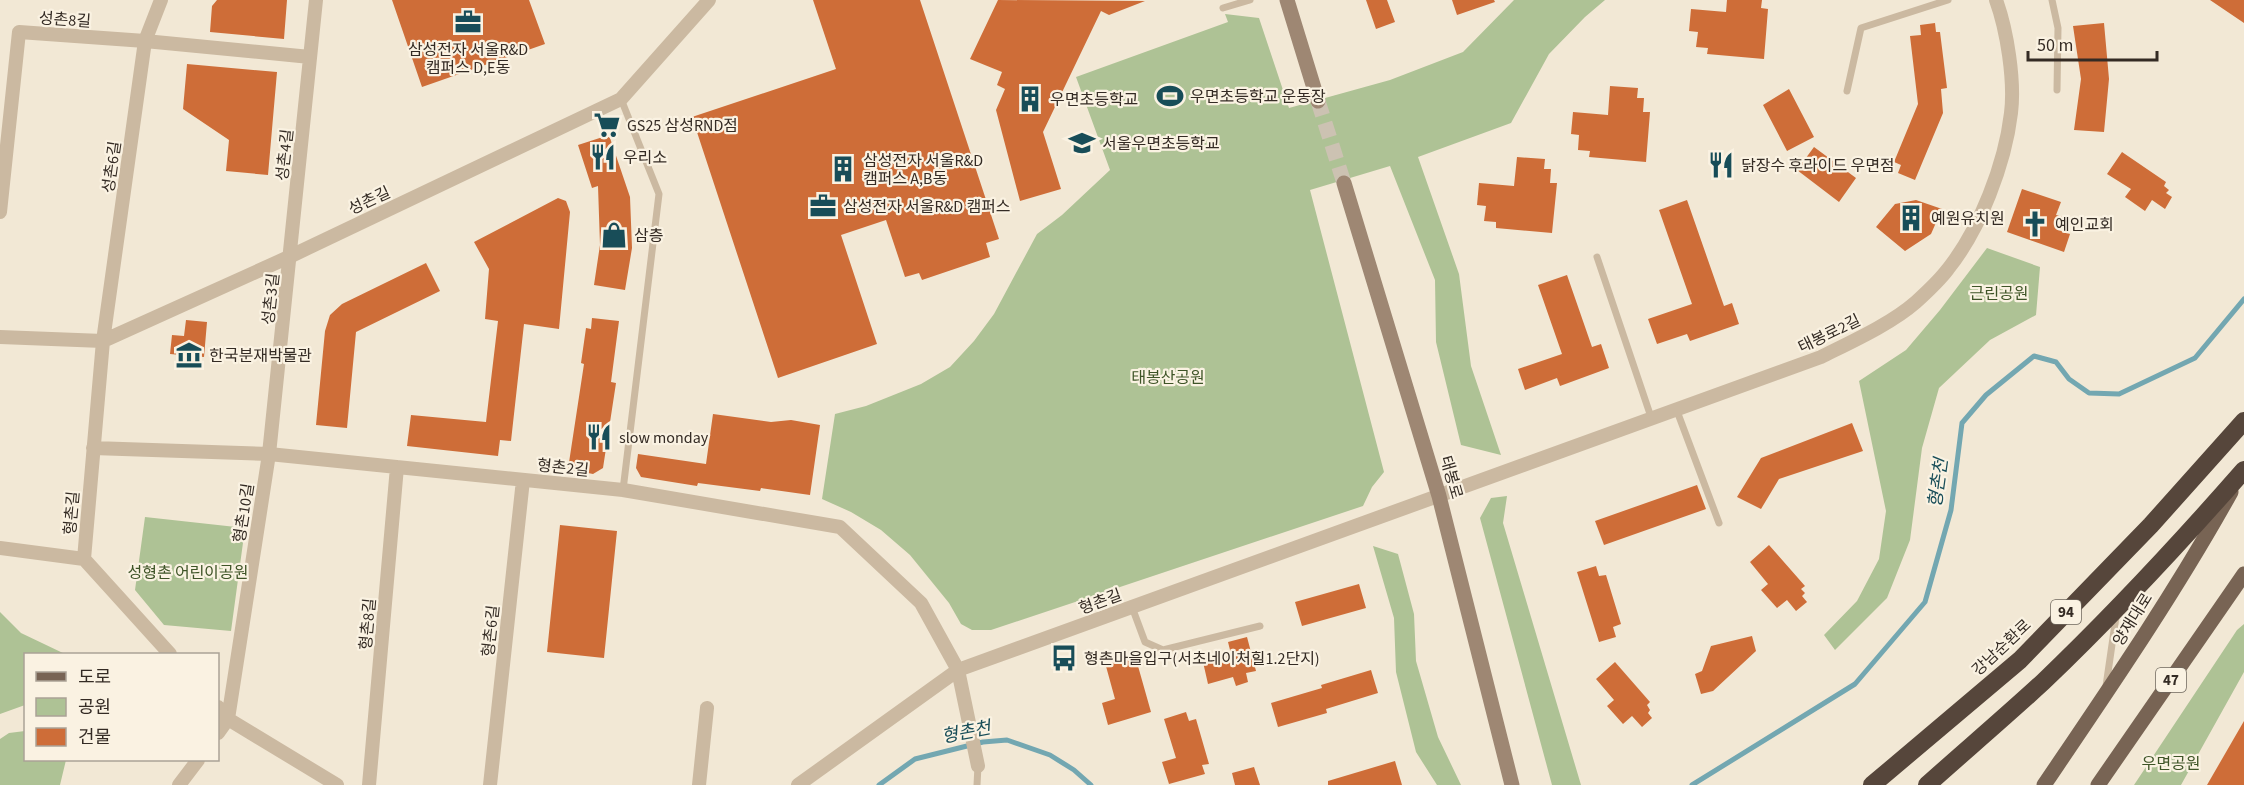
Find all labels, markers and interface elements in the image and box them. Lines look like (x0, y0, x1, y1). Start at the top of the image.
street label: 성촌8길 (38, 7, 92, 33)
office icon: 삼성전자 서울R&D 캠퍼스 D,E동 (453, 7, 483, 37)
scale bar (2028, 24, 2157, 62)
text: 50 m (2037, 33, 2073, 58)
place label: 삼성전자 서울R&D 캠퍼스 D,E동 (408, 39, 528, 79)
sports icon: 우면초등학교 운동장 (1155, 81, 1185, 111)
building icon: 우면초등학교 (1015, 84, 1045, 114)
place label: 우면초등학교 운동장 (1190, 86, 1326, 108)
place label: 우면초등학교 (1050, 89, 1138, 111)
supermarket icon: GS25 삼성RND점 (592, 110, 622, 140)
place label: GS25 삼성RND점 (627, 115, 738, 137)
street label: 성촌4길 (271, 128, 299, 182)
school or university icon: 서울우면초등학교 (1067, 128, 1097, 158)
place label: 서울우면초등학교 (1102, 133, 1220, 155)
street label: 성촌6길 (97, 140, 127, 194)
restaurant icon: 우리소 (588, 142, 618, 172)
place label: 우리소 (623, 147, 667, 169)
place label: 삼성전자 서울R&D 캠퍼스 A,B동 (863, 150, 983, 190)
restaurant icon: 닭장수 후라이드 우면점 (1706, 150, 1736, 180)
building icon: 삼성전자 서울R&D 캠퍼스 A,B동 (828, 154, 858, 184)
place label: 닭장수 후라이드 우면점 (1741, 155, 1895, 177)
street label: 성촌길 (345, 182, 394, 220)
office icon: 삼성전자 서울R&D 캠퍼스 (808, 191, 838, 221)
place label: 삼성전자 서울R&D 캠퍼스 (843, 196, 1011, 218)
building icon: 예원유치원 (1896, 203, 1926, 233)
place label: 예원유치원 (1931, 208, 2005, 230)
church icon: 예인교회 (2020, 209, 2050, 239)
place label: 예인교회 (2055, 214, 2114, 236)
shop icon: 삼층 (599, 220, 629, 250)
place label: 삼층 (634, 225, 663, 247)
street label: 성촌3길 (257, 272, 285, 326)
park label: 근린공원 (1970, 283, 2028, 305)
street label: 태봉로2길 (1795, 309, 1864, 358)
museum icon: 한국분재박물관 (174, 340, 204, 370)
place label: 한국분재박물관 (209, 345, 312, 367)
park label: 태봉산공원 (1131, 367, 1205, 389)
restaurant icon: slow monday (584, 422, 614, 452)
place label: slow monday (619, 427, 709, 449)
street label: 태봉로 (1434, 453, 1468, 502)
street label: 형촌2길 (536, 454, 590, 482)
water label: 형촌천 (1923, 454, 1955, 509)
street label: 형촌10길 (228, 482, 260, 545)
street label: 형촌길 (59, 490, 85, 536)
park label: 성형촌 어린이공원 (128, 562, 248, 584)
street label: 형촌길 (1076, 584, 1125, 620)
street label: 양재대로 (2108, 589, 2158, 650)
street label: 형촌8길 (355, 597, 381, 651)
road number: 94 (2051, 600, 2081, 624)
street label: 형촌6길 (477, 604, 505, 658)
street label: 강남순환로 (1967, 614, 2036, 681)
bus stop icon: 형촌마을입구(서초네이처힐1.2단지) (1049, 643, 1079, 673)
place label: 형촌마을입구(서초네이처힐1.2단지) (1084, 648, 1320, 670)
legend (24, 653, 219, 761)
text: 도로 (78, 665, 111, 690)
road number: 47 (2156, 668, 2186, 692)
text: 공원 (78, 695, 111, 720)
water label: 형촌천 (939, 715, 995, 750)
text: 건물 (78, 725, 111, 750)
park label: 우면공원 (2142, 753, 2200, 775)

